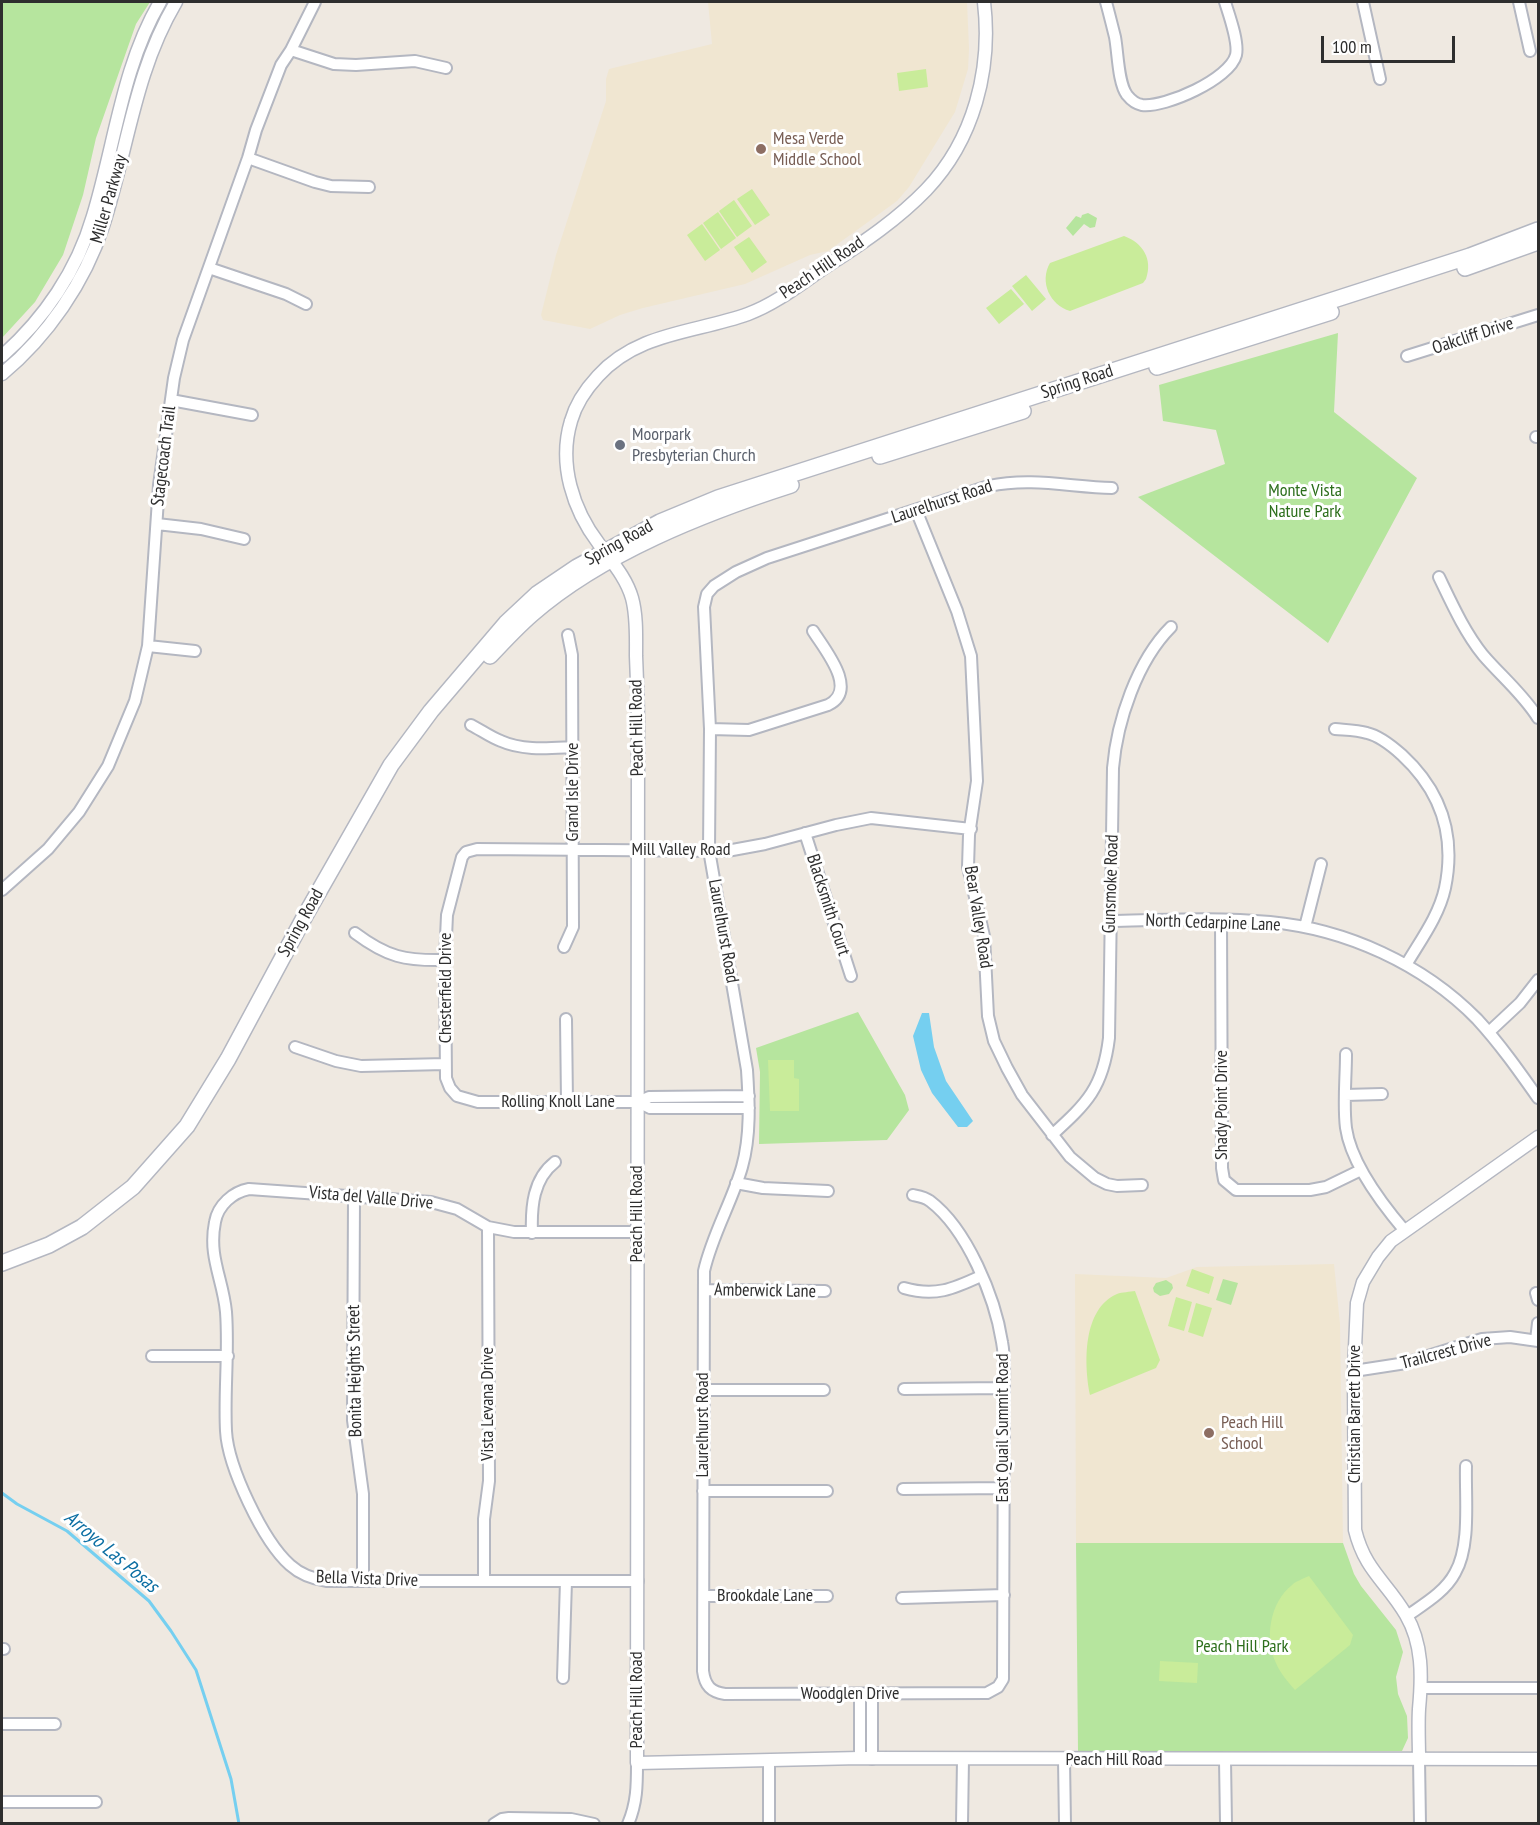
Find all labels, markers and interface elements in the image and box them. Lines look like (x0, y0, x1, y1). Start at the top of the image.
scale bar (1324, 24, 1458, 62)
text: 100 m (1332, 35, 1372, 58)
place label: Mesa Verde Middle School (773, 128, 861, 170)
marker: Mesa Verde Middle School (754, 142, 768, 156)
street label: Miller Parkway (86, 152, 132, 246)
street label: Peach Hill Road (776, 232, 868, 304)
street label: Oakcliff Drive (1430, 313, 1516, 359)
street label: Spring Road (1038, 360, 1116, 404)
street label: Stagecoach Trail (147, 405, 181, 507)
place label: Moorpark Presbyterian Church (632, 424, 756, 466)
marker: Moorpark Presbyterian Church (613, 438, 627, 452)
street label: Laurelhurst Road (889, 476, 995, 528)
park label: Monte Vista Nature Park (1268, 480, 1342, 522)
street label: Spring Road (581, 515, 657, 571)
street label: Peach Hill Road (625, 679, 649, 777)
street label: Grand Isle Drive (562, 743, 584, 841)
street label: Gunsmoke Road (1098, 834, 1124, 934)
street label: Mill Valley Road (631, 839, 731, 861)
street label: Blacksmith Court (801, 852, 855, 958)
street label: Bear Valley Road (959, 864, 997, 970)
street label: Laurelhurst Road (703, 877, 743, 985)
street label: Spring Road (273, 885, 329, 961)
street label: North Cedarpine Lane (1145, 910, 1281, 936)
street label: Chesterfield Drive (435, 933, 457, 1043)
street label: Shady Point Drive (1211, 1050, 1233, 1160)
street label: Rolling Knoll Lane (501, 1091, 615, 1113)
street label: Peach Hill Road (626, 1166, 648, 1262)
street label: Vista del Valle Drive (308, 1182, 434, 1214)
street label: Amberwick Lane (714, 1279, 816, 1303)
street label: Bonita Heights Street (343, 1304, 367, 1438)
street label: Trailcrest Drive (1398, 1330, 1494, 1374)
street label: Christian Barrett Drive (1344, 1345, 1366, 1483)
street label: Vista Levana Drive (477, 1347, 499, 1461)
street label: East Quail Summit Road (992, 1354, 1014, 1502)
street label: Laurelhurst Road (692, 1372, 714, 1478)
place label: Peach Hill School (1221, 1412, 1283, 1454)
marker: Peach Hill School (1202, 1426, 1216, 1440)
water label: Arroyo Las Posas (59, 1506, 163, 1598)
street label: Bella Vista Drive (315, 1566, 419, 1592)
street label: Brookdale Lane (717, 1585, 813, 1607)
park label: Peach Hill Park (1196, 1636, 1288, 1658)
street label: Peach Hill Road (626, 1652, 648, 1748)
street label: Woodglen Drive (801, 1683, 899, 1705)
street label: Peach Hill Road (1066, 1749, 1162, 1771)

